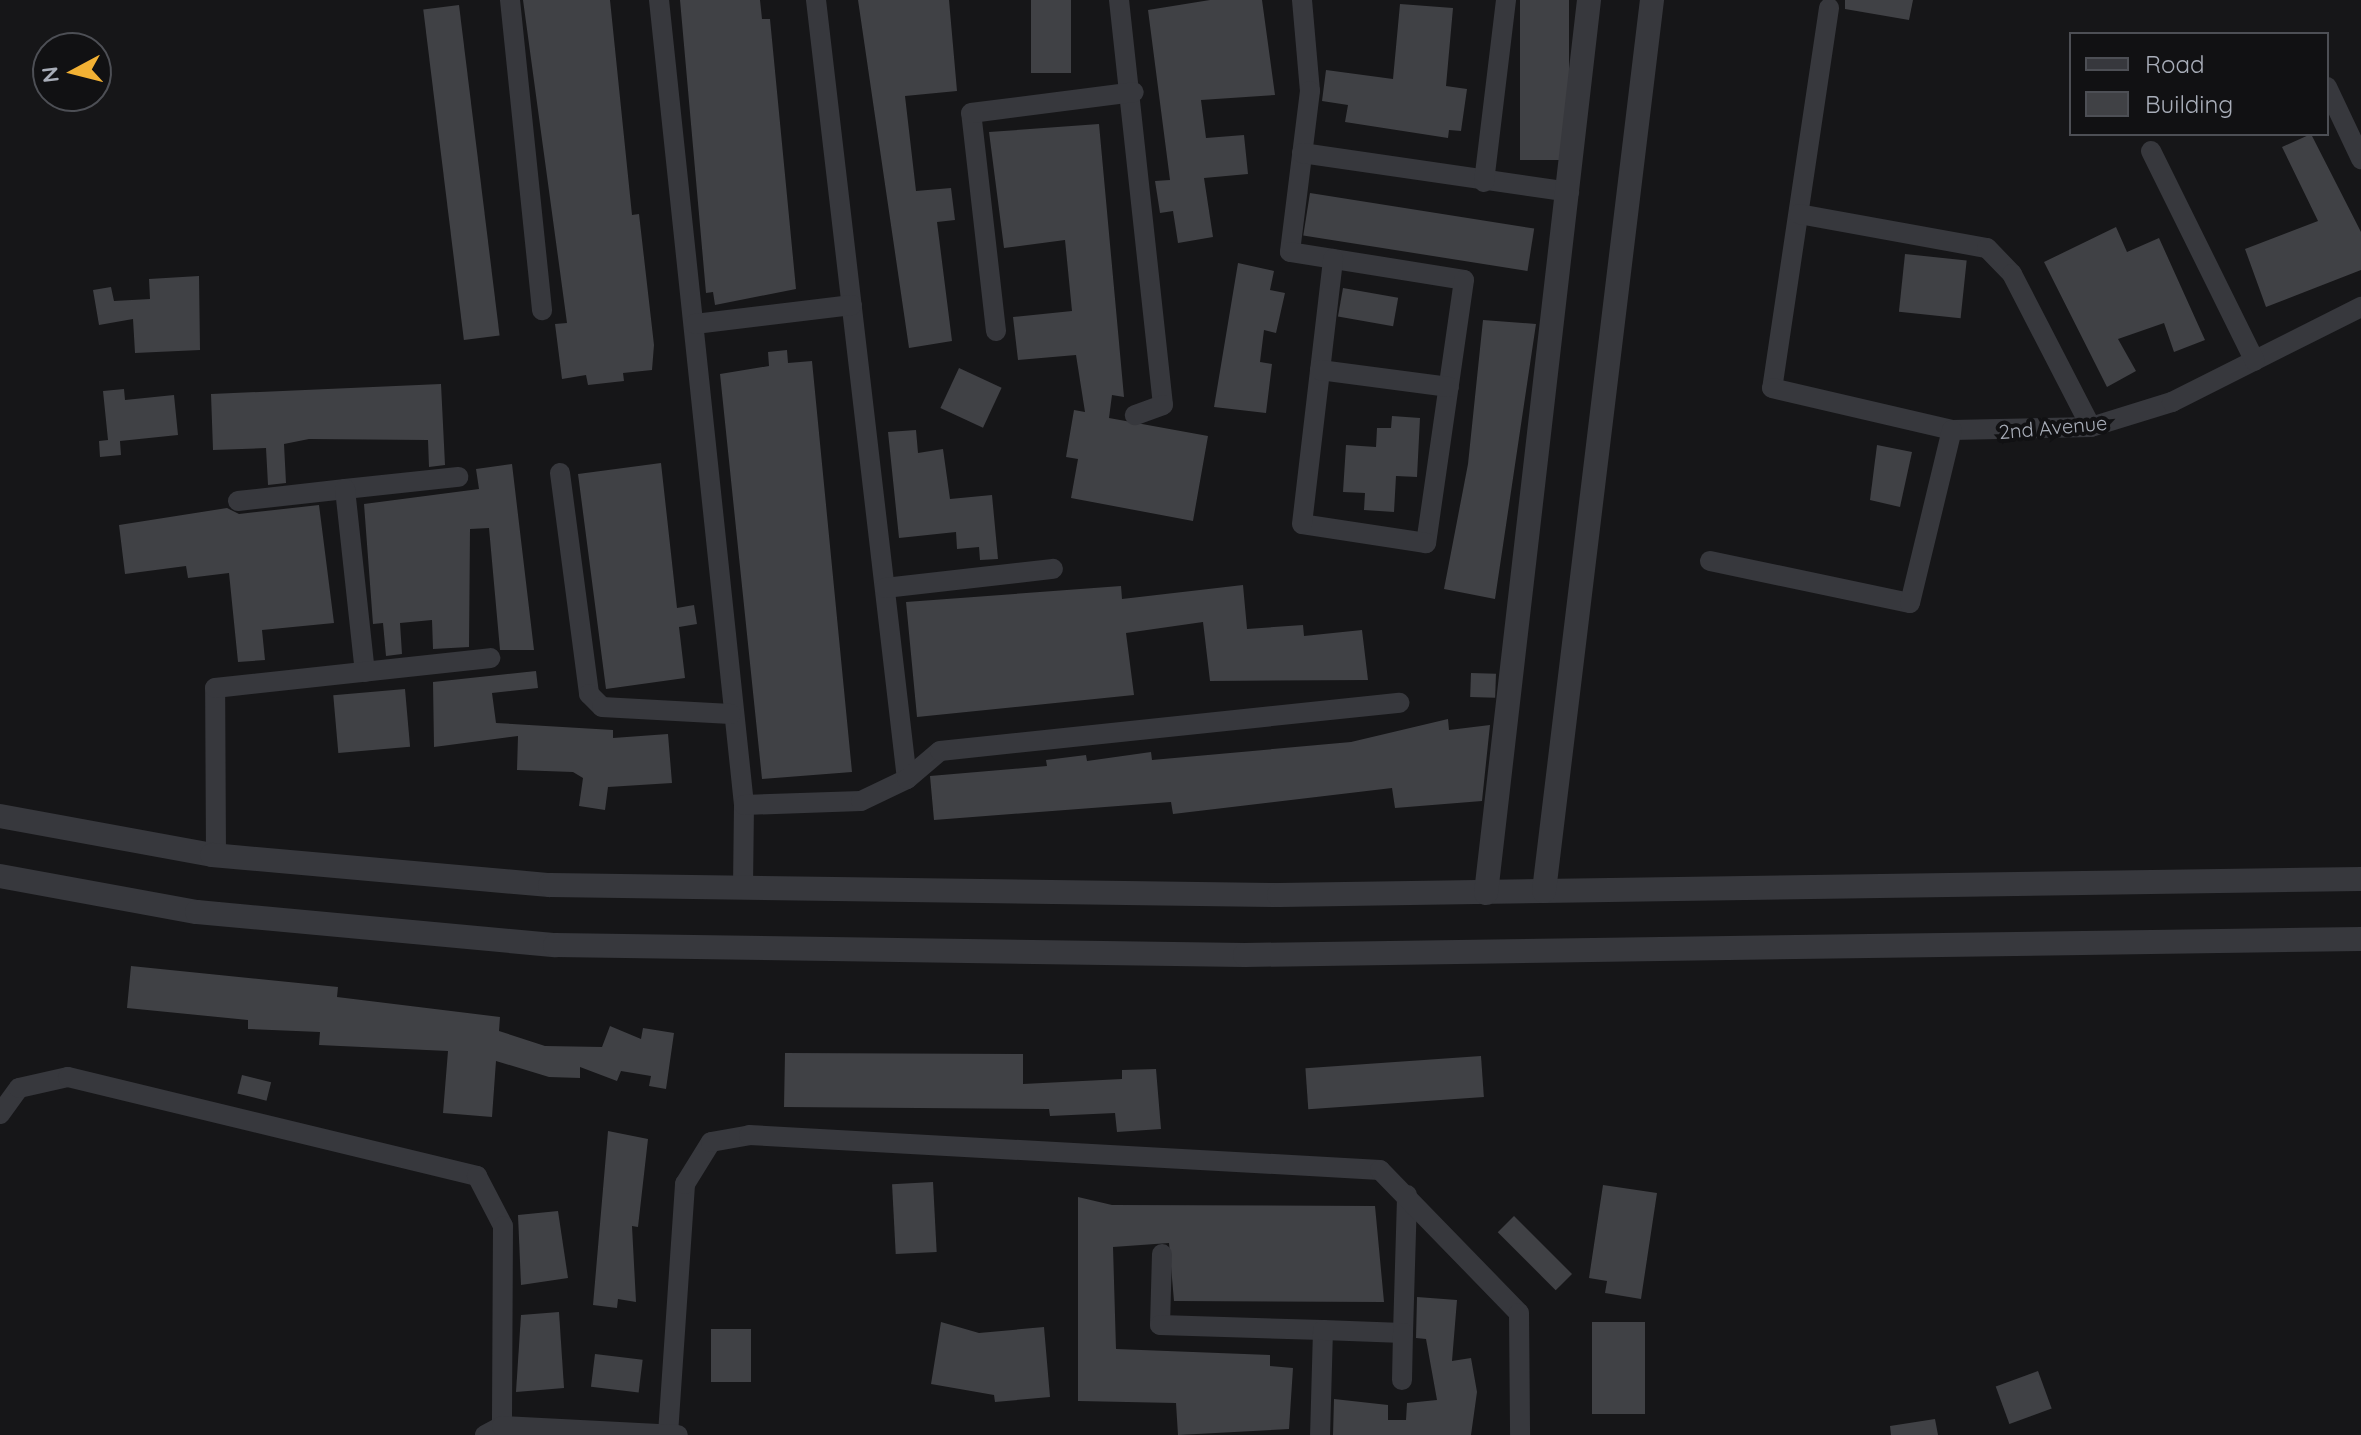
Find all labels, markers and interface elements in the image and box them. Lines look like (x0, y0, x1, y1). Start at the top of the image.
north arrow (32, 32, 112, 112)
legend (2069, 32, 2329, 136)
text: Road (2145, 49, 2205, 79)
text: N (35, 65, 65, 84)
text: Building (2145, 89, 2233, 119)
street label: 2nd Avenue (1998, 410, 2108, 444)

